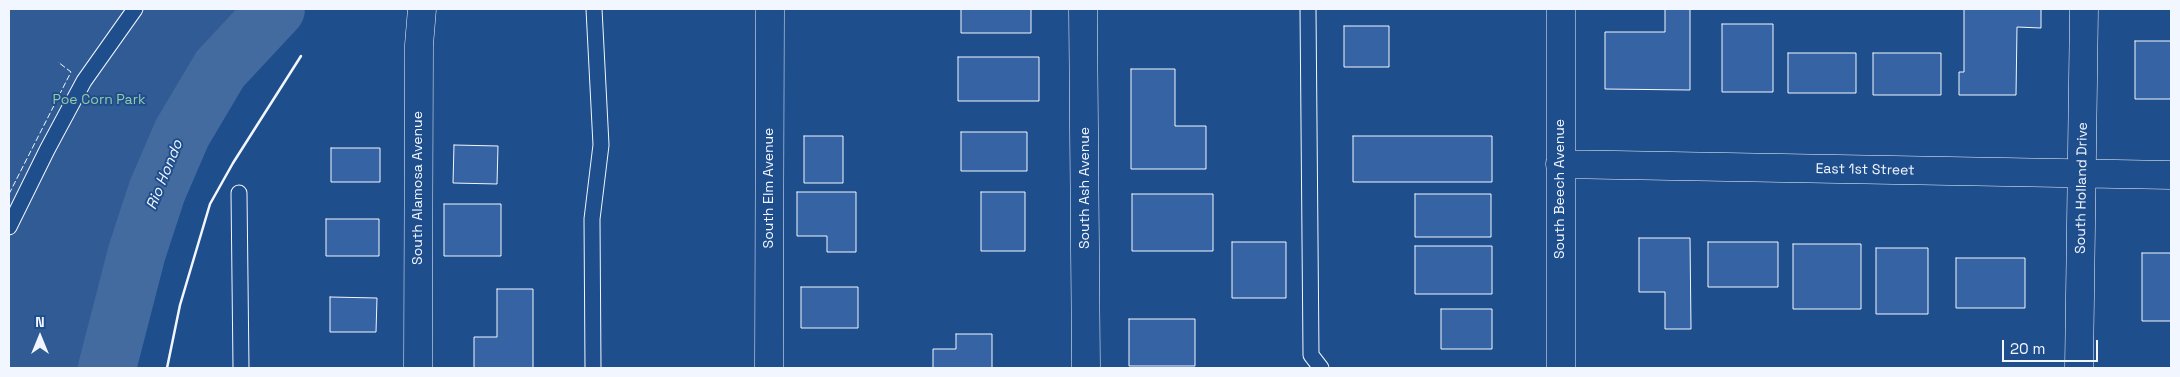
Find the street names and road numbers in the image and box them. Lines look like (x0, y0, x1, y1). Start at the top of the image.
street label: South Alamosa Avenue (410, 111, 426, 265)
street label: South Beech Avenue (1552, 119, 1568, 259)
street label: South Holland Drive (2072, 122, 2092, 254)
street label: South Ash Avenue (1077, 127, 1093, 249)
street label: South Elm Avenue (761, 128, 777, 248)
street label: East 1st Street (1815, 161, 1915, 179)

